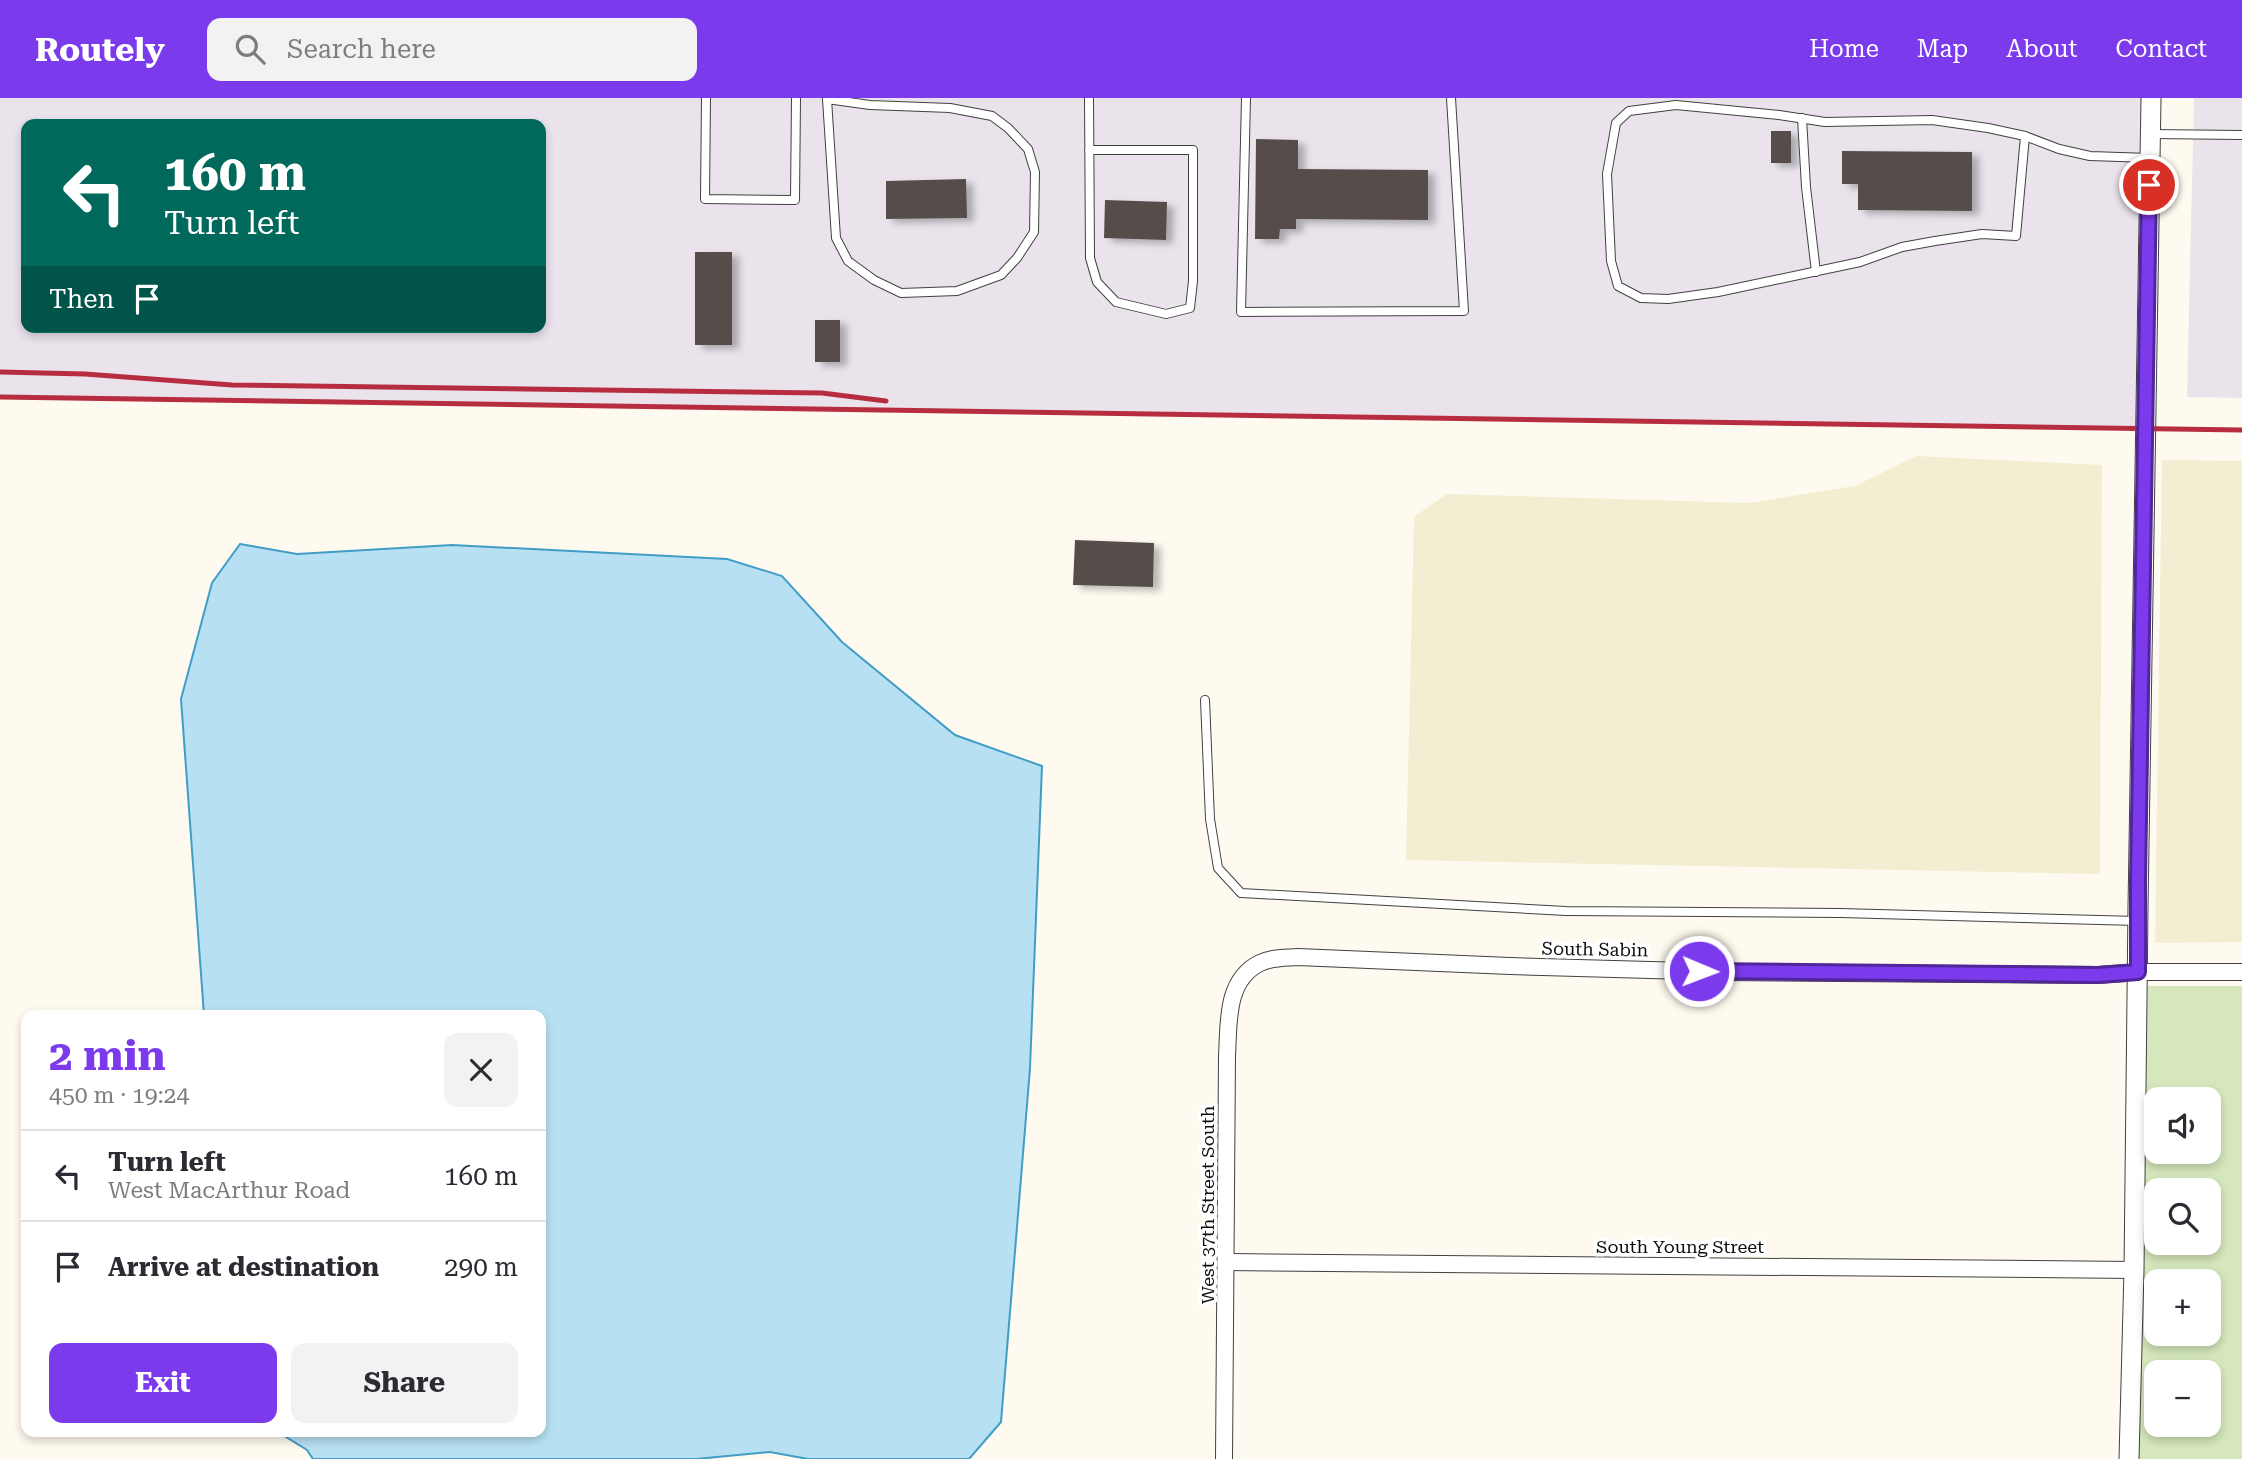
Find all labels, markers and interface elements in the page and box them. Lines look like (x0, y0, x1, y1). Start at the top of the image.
search box (207, 18, 697, 81)
text: Routely (35, 30, 165, 69)
icon: search (231, 30, 269, 68)
text: Search here (287, 34, 436, 64)
text: Home (1809, 35, 1879, 63)
text: Map (1917, 35, 1968, 63)
text: About (2006, 35, 2077, 63)
text: Contact (2115, 35, 2207, 63)
text: 160 m (164, 145, 306, 202)
icon: left (49, 147, 140, 238)
pin (2119, 155, 2179, 215)
icon: arrive (2130, 166, 2168, 204)
text: Turn left (164, 204, 299, 242)
icon: arrive (128, 280, 166, 318)
text: Then (49, 284, 114, 314)
position arrow (1662, 934, 1736, 1008)
street label: South Sabin (1541, 938, 1649, 960)
text: 2 min (49, 1031, 166, 1080)
button: close (444, 1033, 518, 1107)
text: 450 m · 19:24 (49, 1082, 189, 1109)
map controls (2144, 1087, 2221, 1437)
button: sound (2144, 1087, 2221, 1164)
street label: West 37th Street South (1197, 1105, 1218, 1304)
text: Turn left (108, 1147, 226, 1177)
icon: left (49, 1157, 87, 1195)
text: 160 m (444, 1161, 518, 1191)
text: West MacArthur Road (108, 1177, 350, 1204)
button: search (2144, 1178, 2221, 1255)
street label: South Young Street (1596, 1236, 1764, 1257)
icon: arrive (49, 1248, 87, 1286)
text: Arrive at destination (108, 1252, 379, 1282)
text: 290 m (444, 1252, 518, 1282)
button: + (2144, 1269, 2221, 1346)
button: Exit (49, 1343, 277, 1423)
button: Share (291, 1343, 518, 1423)
button: − (2144, 1360, 2221, 1437)

